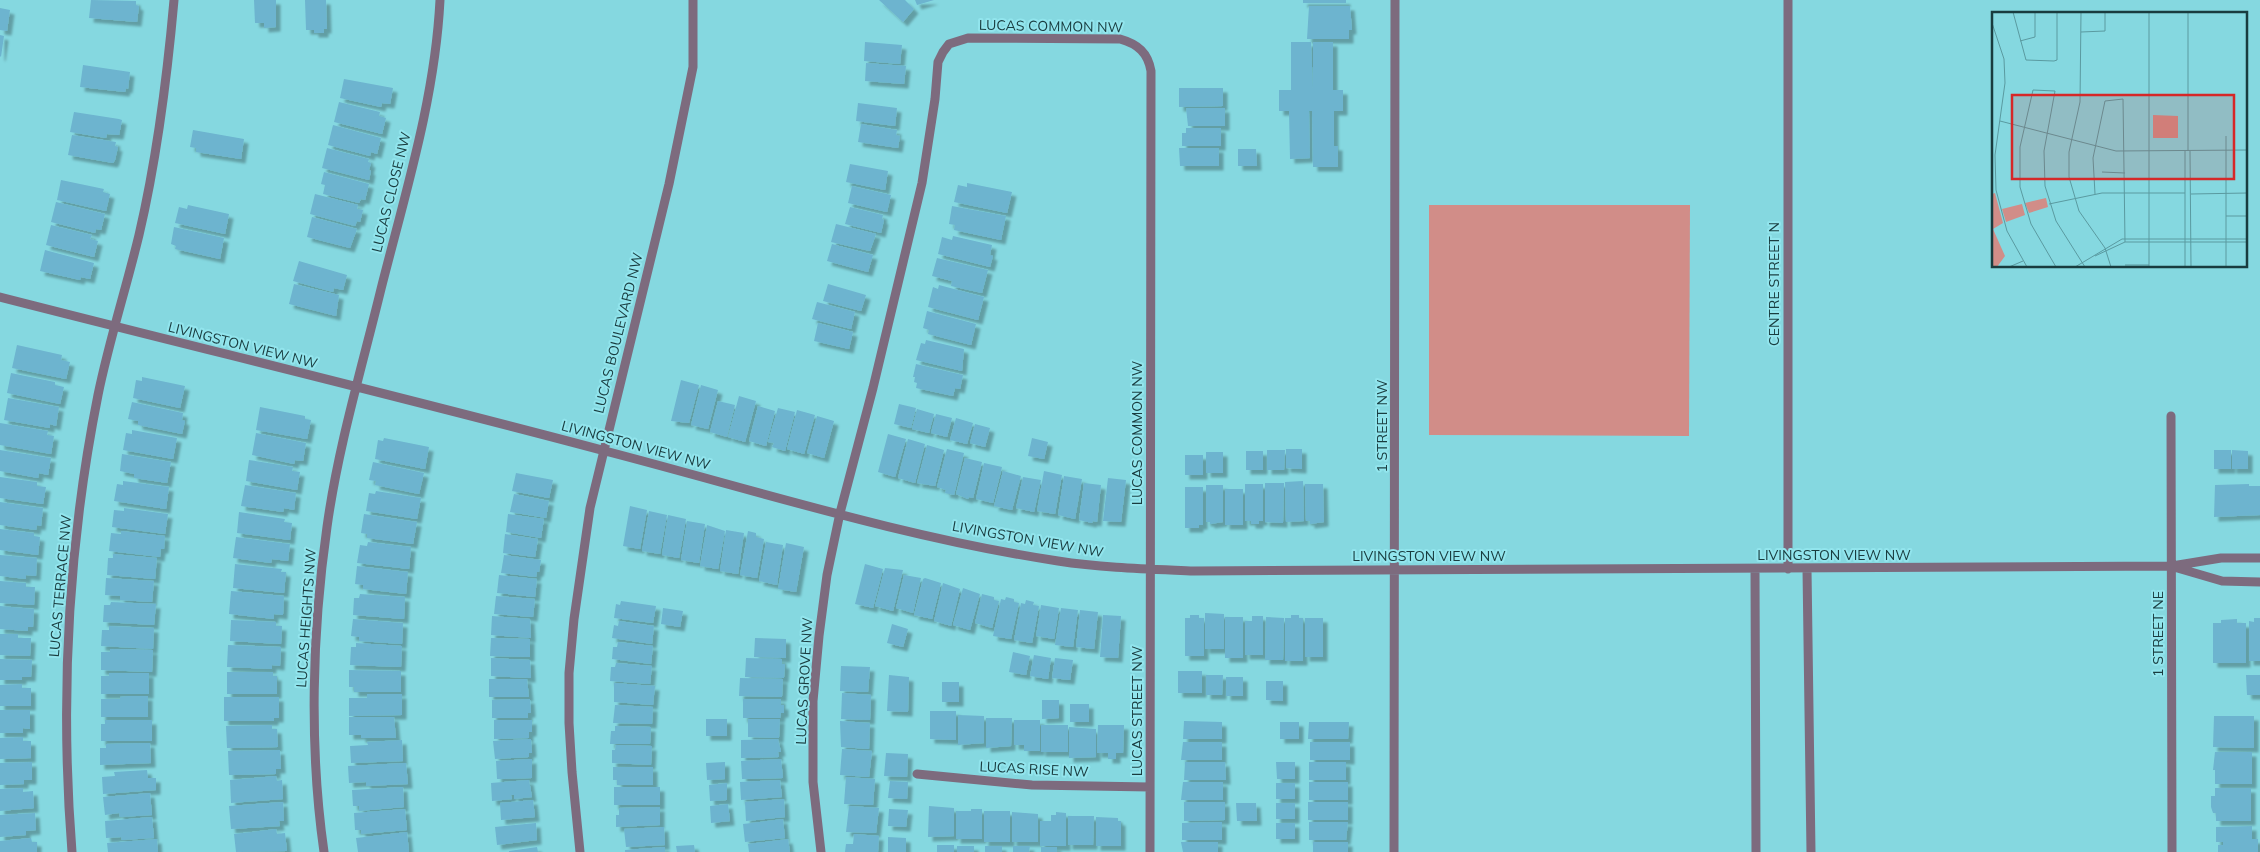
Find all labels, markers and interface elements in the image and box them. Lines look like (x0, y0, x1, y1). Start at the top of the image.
inset map (1992, 12, 2248, 268)
street label: LUCAS COMMON NW (979, 16, 1124, 36)
street label: LUCAS CLOSE NW (367, 129, 415, 254)
street label: CENTRE STREET N (1765, 222, 1783, 346)
street label: LUCAS BOULEVARD NW (589, 250, 647, 415)
street label: LIVINGSTON VIEW NW (166, 318, 320, 372)
street label: LUCAS COMMON NW (1128, 360, 1146, 505)
street label: 1 STREET NW (1373, 379, 1391, 473)
street label: LIVINGSTON VIEW NW (560, 416, 713, 474)
street label: LUCAS TERRACE NW (45, 514, 75, 658)
street label: LIVINGSTON VIEW NW (951, 517, 1106, 561)
street label: LIVINGSTON VIEW NW (1757, 546, 1911, 564)
street label: LUCAS HEIGHTS NW (292, 547, 320, 688)
street label: LIVINGSTON VIEW NW (1352, 547, 1506, 565)
street label: 1 STREET NE (2149, 591, 2167, 677)
street label: LUCAS GROVE NW (792, 616, 816, 745)
street label: LUCAS STREET NW (1128, 645, 1146, 776)
street label: LUCAS RISE NW (979, 757, 1089, 781)

